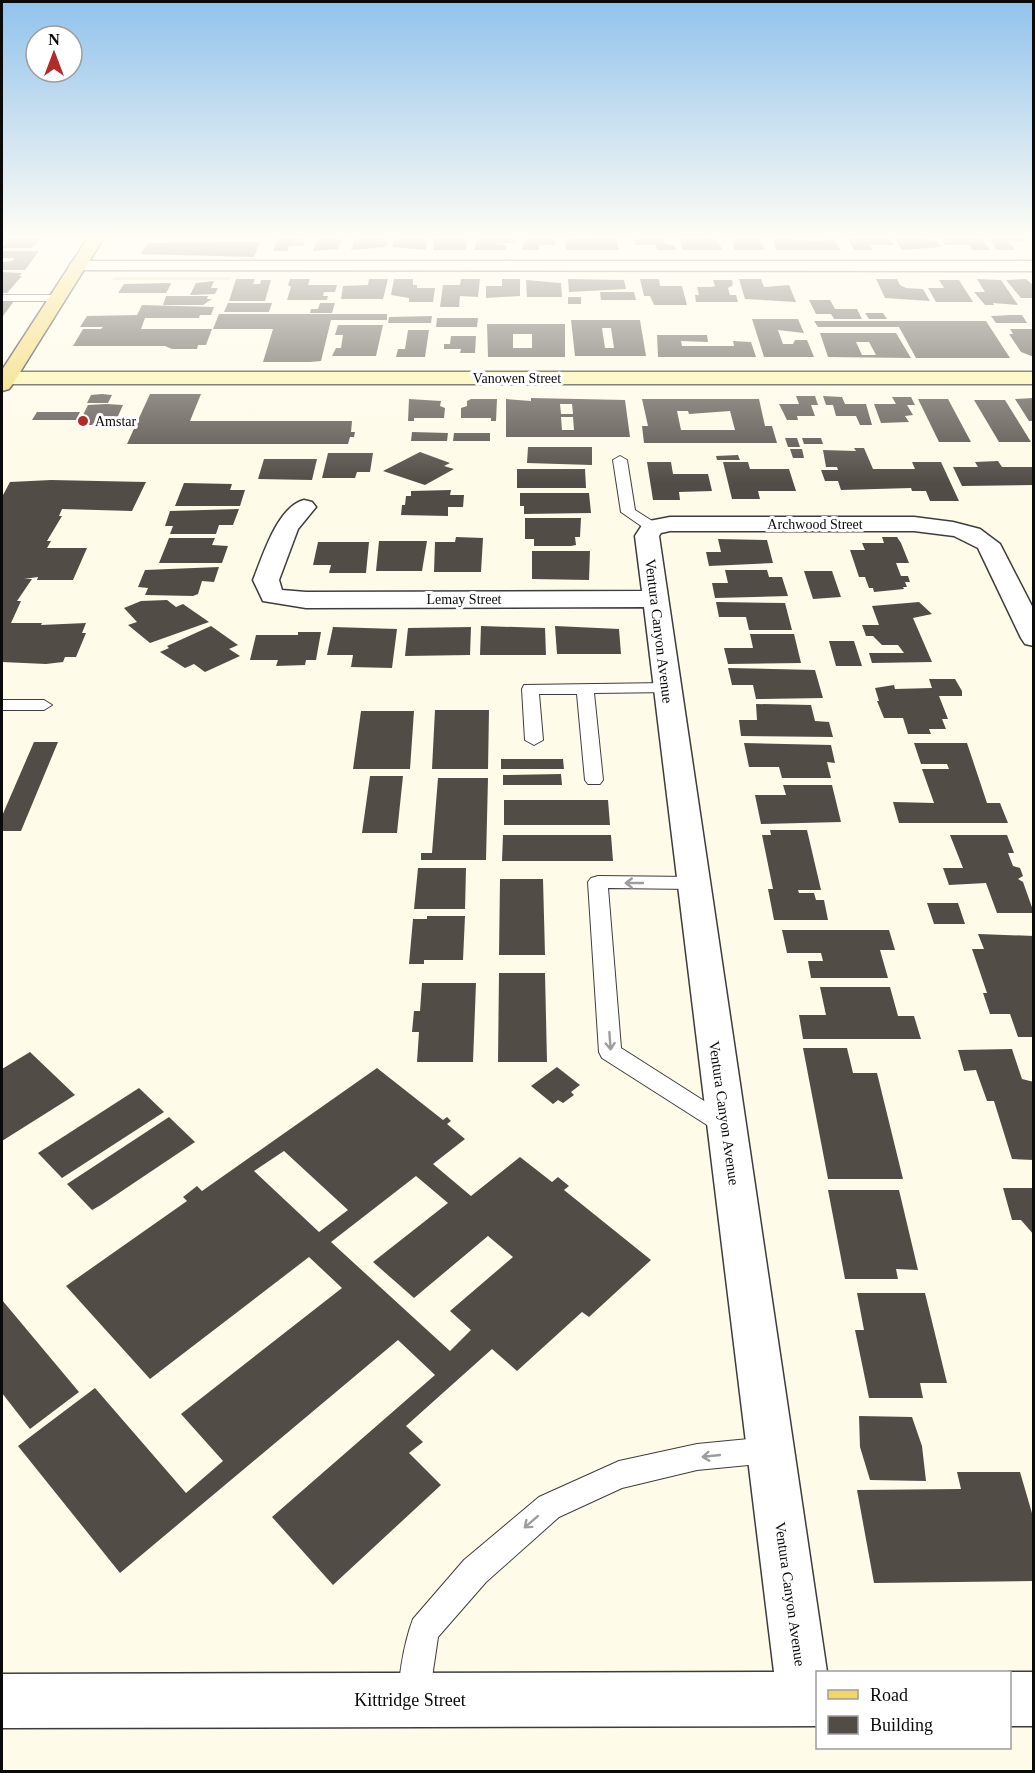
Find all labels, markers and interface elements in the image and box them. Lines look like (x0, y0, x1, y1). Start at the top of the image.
north arrow (24, 24, 84, 84)
text: N (48, 31, 60, 48)
street label: Vanowen Street (473, 371, 561, 386)
marker: Amstar (76, 414, 90, 428)
place label: Amstar (95, 414, 137, 429)
street label: Archwood Street (767, 517, 863, 532)
street label: Ventura Canyon Avenue (642, 558, 676, 705)
street label: Lemay Street (426, 592, 502, 607)
one-way arrow (625, 877, 645, 889)
one-way arrow (604, 1031, 615, 1051)
street label: Ventura Canyon Avenue (706, 1040, 742, 1186)
one-way arrow (702, 1451, 722, 1462)
one-way arrow (524, 1515, 539, 1529)
street label: Ventura Canyon Avenue (772, 1521, 808, 1667)
legend (816, 1671, 1011, 1749)
text: Road (870, 1685, 908, 1705)
street label: Kittridge Street (354, 1690, 466, 1710)
text: Building (870, 1715, 933, 1735)

